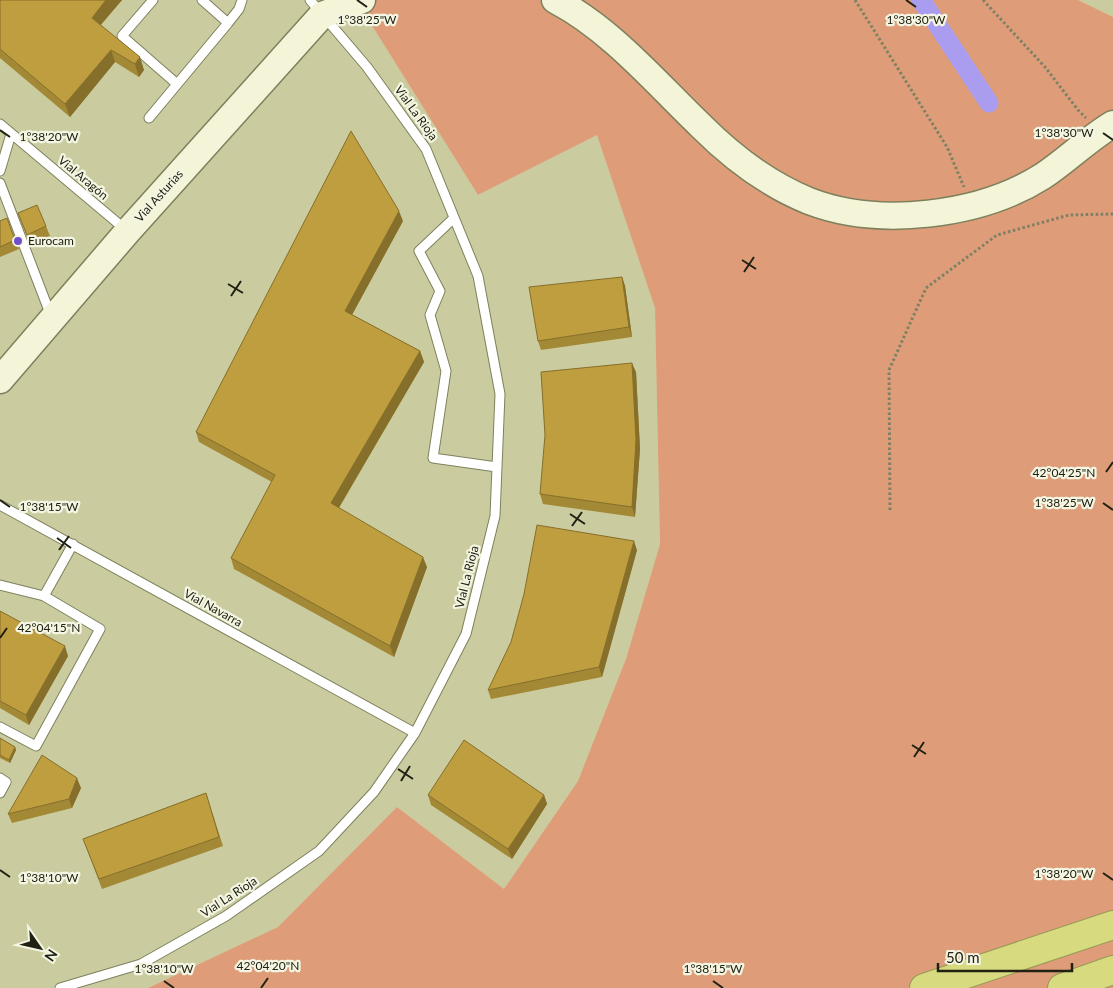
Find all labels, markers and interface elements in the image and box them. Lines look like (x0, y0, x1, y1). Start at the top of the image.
text: 1°38'25"W (337, 12, 397, 27)
text: 1°38'30"W (886, 12, 946, 27)
street label: Vial La Rioja (392, 82, 441, 143)
text: 1°38'30"W (1034, 125, 1094, 140)
text: 1°38'20"W (19, 129, 79, 144)
street label: Vial Aragón (55, 152, 111, 203)
street label: Vial Asturias (131, 166, 186, 225)
place label: Eurocam (28, 233, 74, 248)
marker: Eurocam (12, 235, 24, 247)
text: 42°04'25"N (1033, 465, 1095, 480)
text: 1°38'25"W (1034, 495, 1094, 510)
text: 1°38'15"W (19, 499, 79, 514)
street label: Vial La Rioja (451, 544, 482, 610)
street label: Vial Navarra (181, 585, 245, 630)
text: 42°04'15"N (18, 620, 80, 635)
text: 1°38'20"W (1034, 866, 1094, 881)
text: 1°38'10"W (19, 870, 79, 885)
street label: Vial La Rioja (198, 873, 260, 920)
north arrow (15, 923, 65, 973)
scale bar (938, 940, 1072, 972)
text: N (41, 946, 61, 965)
text: 50 m (946, 948, 980, 966)
text: 42°04'20"N (237, 958, 299, 973)
text: 1°38'10"W (134, 961, 194, 976)
text: 1°38'15"W (683, 961, 743, 976)

